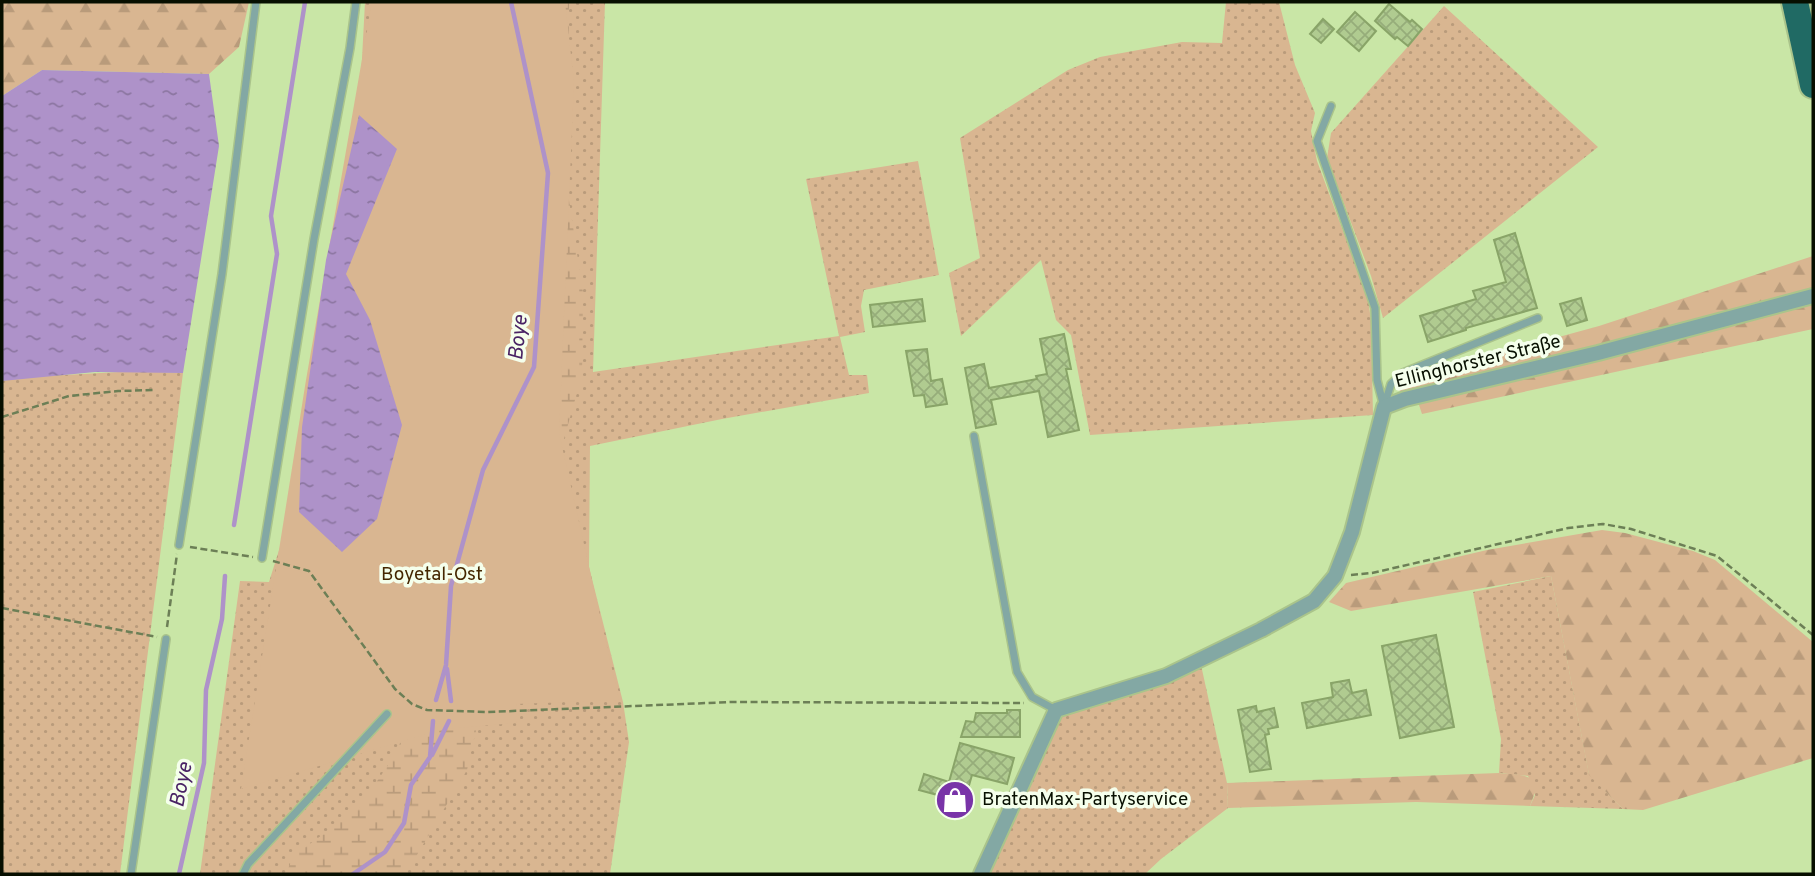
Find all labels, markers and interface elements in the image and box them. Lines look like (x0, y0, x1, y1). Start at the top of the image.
water label: Boye (503, 313, 535, 362)
street label: Ellinghorster Straße (1393, 330, 1563, 394)
park label: Boyetal-Ost (381, 563, 483, 587)
water label: Boye (164, 759, 200, 810)
shop icon: BratenMax-Partyservice (934, 779, 976, 821)
place label: BratenMax-Partyservice (982, 788, 1188, 812)

